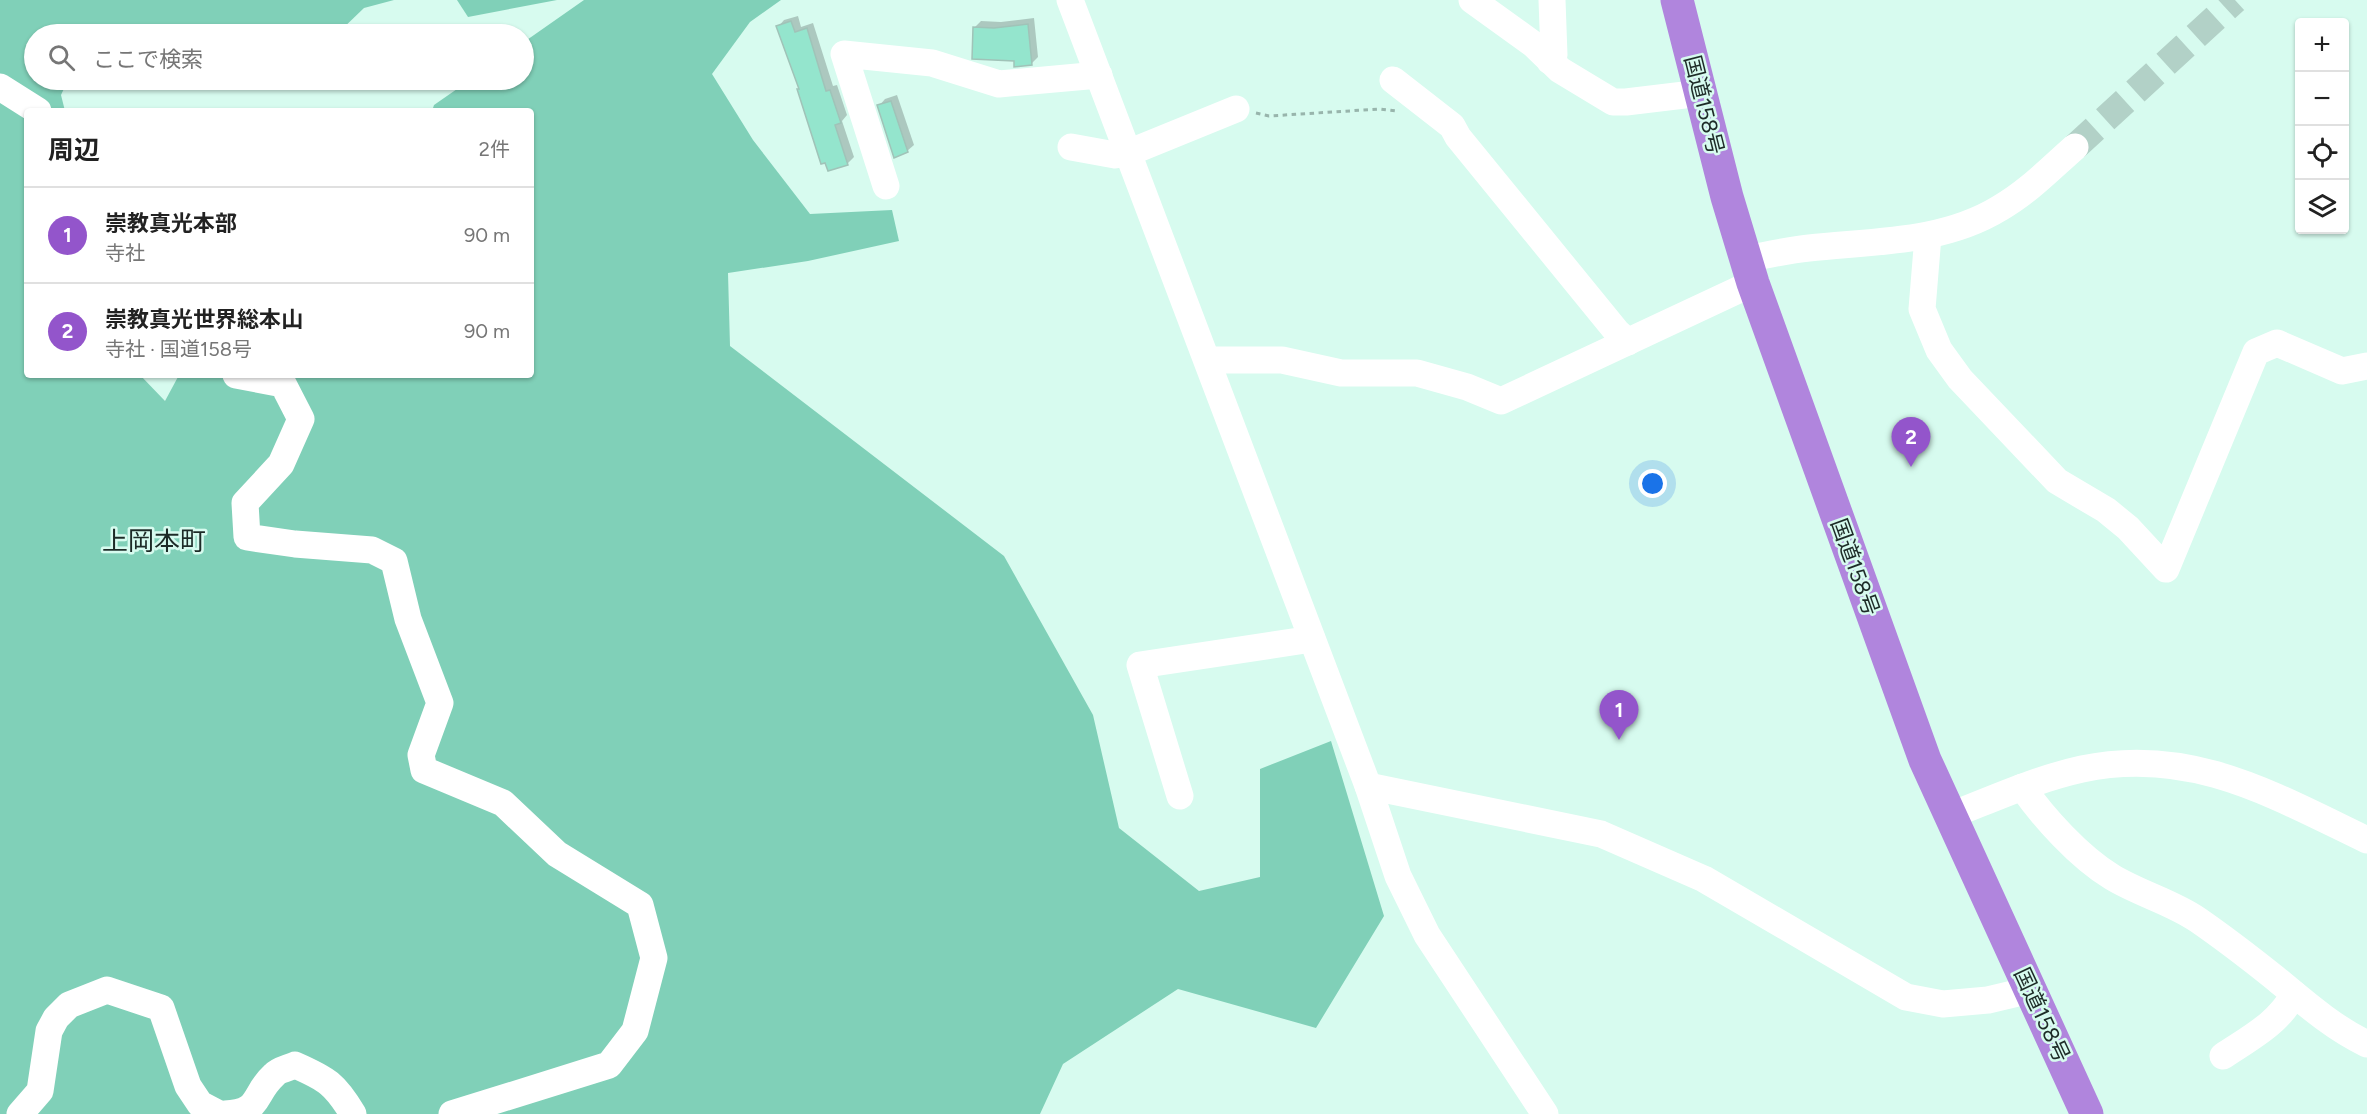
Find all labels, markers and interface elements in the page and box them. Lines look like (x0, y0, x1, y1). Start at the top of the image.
map controls (2295, 18, 2349, 234)
button: + (2295, 18, 2349, 72)
search box (24, 24, 534, 90)
icon: search (45, 41, 78, 74)
text: ここで検索 (93, 46, 203, 73)
street label: 国道158号 (1679, 53, 1729, 157)
button: − (2295, 72, 2349, 126)
button: locate (2295, 126, 2349, 180)
text: 周辺 (48, 134, 100, 166)
text: 2件 (479, 137, 510, 161)
button: layers (2295, 180, 2349, 234)
text: 崇教真光本部 (105, 210, 237, 237)
text: 1 (63, 223, 72, 247)
text: 90 m (464, 223, 510, 247)
text: 寺社 (105, 241, 145, 265)
text: 崇教真光世界総本山 (105, 306, 303, 333)
text: 2 (62, 319, 73, 343)
text: 90 m (464, 319, 510, 343)
text: 寺社 · 国道158号 (105, 337, 252, 361)
pin: 2 (1892, 418, 1930, 467)
your location (1638, 469, 1667, 498)
street label: 国道158号 (1825, 515, 1885, 619)
district label: 上岡本町 (102, 525, 206, 557)
pin: 1 (1600, 690, 1638, 740)
street label: 国道158号 (2008, 963, 2076, 1067)

